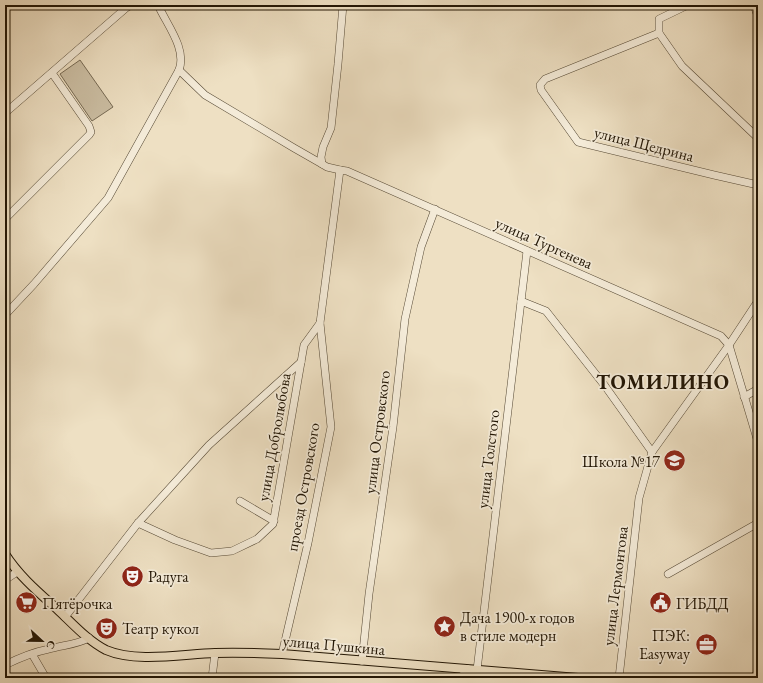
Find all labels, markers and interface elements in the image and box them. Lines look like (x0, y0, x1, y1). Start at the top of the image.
street label: улица Щедрина (592, 121, 697, 167)
street label: улица Тургенева (492, 212, 597, 274)
street label: улица Островского (359, 369, 395, 495)
district label: ТОМИЛИНО (596, 369, 730, 395)
street label: улица Добролюбова (252, 371, 296, 503)
street label: улица Толстого (472, 408, 504, 510)
street label: проезд Островского (281, 421, 325, 553)
school or university icon: Школа №17 (662, 448, 688, 474)
place label: Школа №17 (582, 451, 660, 472)
street label: улица Лермонтова (597, 524, 633, 647)
theatre icon: Радуга (119, 563, 145, 589)
place label: Радуга (148, 566, 189, 587)
supermarket icon: Пятёрочка (13, 590, 39, 616)
public building icon: ГИБДД (648, 590, 674, 616)
place label: Пятёрочка (42, 593, 113, 614)
place label: ГИБДД (676, 593, 729, 614)
place label: Дача 1900-х годов в стиле модерн (460, 607, 575, 646)
place icon: Дача 1900-х годов в стиле модерн (432, 613, 458, 639)
theatre icon: Театр кукол (93, 615, 119, 641)
place label: Театр кукол (122, 618, 199, 639)
north arrow (22, 621, 62, 661)
place label: ПЭК: Easyway (639, 625, 691, 664)
street label: улица Пушкина (282, 630, 387, 660)
office icon: ПЭК: Easyway (693, 631, 719, 657)
text: С (43, 639, 59, 651)

